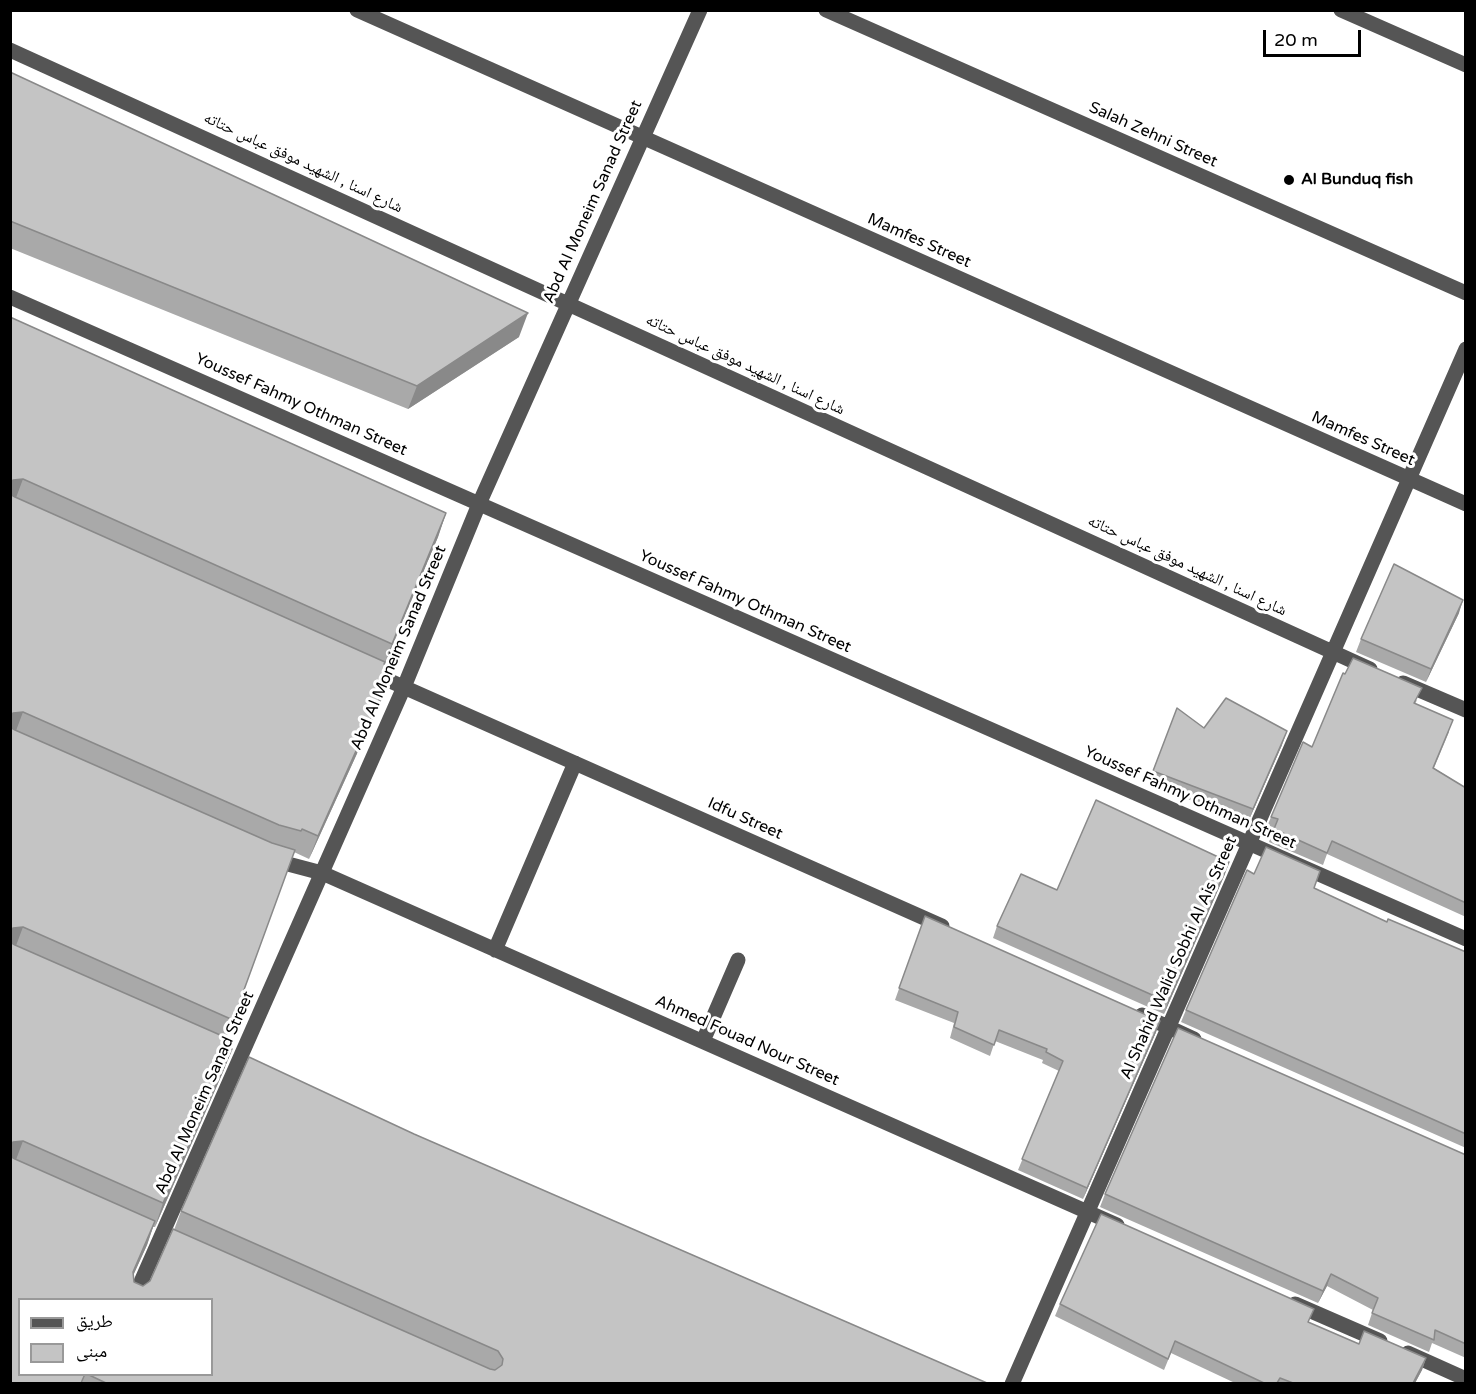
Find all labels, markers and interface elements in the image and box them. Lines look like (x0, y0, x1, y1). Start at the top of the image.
scale bar (1266, 18, 1364, 56)
text: 20 m (1274, 29, 1318, 51)
street label: Abd Al Moneim Sanad Street (539, 97, 647, 307)
street label: Salah Zehni Street (1086, 98, 1220, 172)
street label: شارع اسنا , الشهيد موفق عباس حتاته (200, 108, 406, 218)
place label: Al Bunduq fish (1301, 170, 1413, 190)
marker: Al Bunduq fish (1282, 173, 1296, 187)
street label: Mamfes Street (864, 210, 974, 272)
street label: شارع اسنا , الشهيد موفق عباس حتاته (642, 310, 848, 420)
street label: Youssef Fahmy Othman Street (192, 349, 410, 461)
street label: Mamfes Street (1308, 408, 1418, 470)
street label: شارع اسنا , الشهيد موفق عباس حتاته (1084, 511, 1290, 621)
street label: Abd Al Moneim Sanad Street (347, 543, 451, 753)
street label: Youssef Fahmy Othman Street (636, 546, 854, 658)
street label: Youssef Fahmy Othman Street (1081, 742, 1299, 854)
street label: Idfu Street (704, 794, 786, 844)
street label: Al Shahid Walid Sobhi Al Ais Street (1117, 833, 1241, 1083)
street label: Abd Al Moneim Sanad Street (151, 988, 259, 1198)
street label: Ahmed Fouad Nour Street (652, 992, 842, 1090)
legend (18, 1298, 213, 1376)
text: طريق (76, 1310, 113, 1332)
text: مبنى (76, 1340, 107, 1362)

